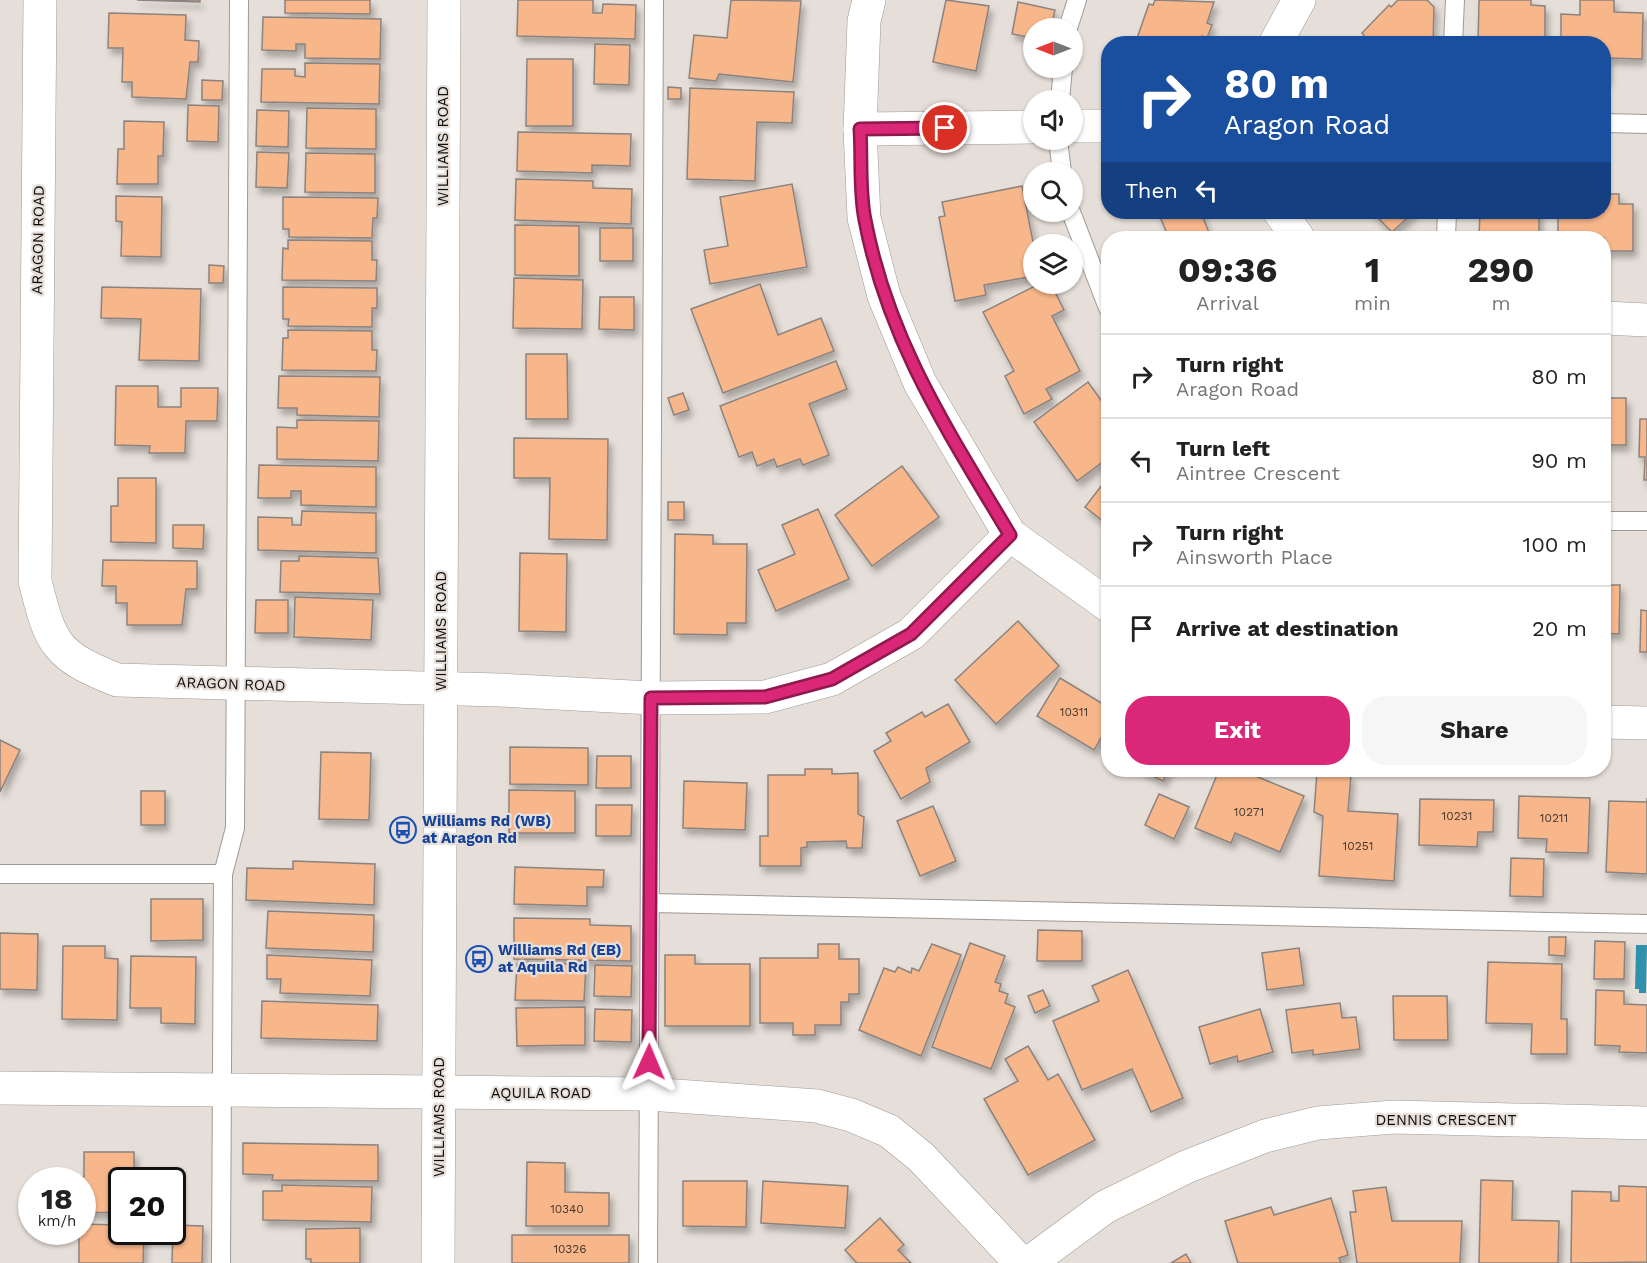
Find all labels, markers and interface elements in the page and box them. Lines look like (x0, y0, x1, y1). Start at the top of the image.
north arrow (1023, 18, 1083, 78)
map controls (1023, 18, 1083, 294)
text: 80 m (1224, 59, 1329, 108)
icon: right (1125, 60, 1203, 138)
street label: WILLIAMS ROAD (434, 86, 452, 206)
button: sound (1023, 90, 1083, 150)
pin (919, 102, 970, 153)
text: Aragon Road (1224, 109, 1390, 141)
icon: arrive (928, 111, 961, 144)
button: search (1023, 162, 1083, 222)
icon: left (1190, 174, 1223, 207)
text: Then (1125, 178, 1178, 203)
street label: ARAGON ROAD (28, 185, 48, 295)
button: layers (1023, 234, 1083, 294)
text: 09:36 (1178, 249, 1277, 291)
text: 1 (1365, 249, 1380, 291)
text: 290 (1468, 249, 1534, 291)
text: Arrival (1196, 291, 1259, 315)
text: min (1354, 291, 1391, 315)
text: m (1491, 291, 1510, 315)
text: Turn right (1176, 352, 1283, 377)
icon: right (1125, 360, 1158, 393)
text: 80 m (1531, 364, 1587, 389)
text: Aragon Road (1176, 377, 1299, 401)
text: Turn left (1176, 436, 1270, 461)
icon: left (1125, 444, 1158, 477)
text: 90 m (1531, 448, 1587, 473)
text: Aintree Crescent (1176, 461, 1340, 485)
text: Turn right (1176, 520, 1283, 545)
icon: right (1125, 528, 1158, 561)
text: 100 m (1523, 532, 1587, 557)
text: Ainsworth Place (1176, 545, 1333, 569)
street label: WILLIAMS ROAD (432, 571, 450, 691)
icon: arrive (1125, 612, 1158, 645)
text: Arrive at destination (1176, 616, 1399, 641)
text: 20 m (1532, 616, 1587, 641)
street label: ARAGON ROAD (176, 673, 286, 695)
button: Exit (1125, 696, 1350, 765)
button: Share (1362, 696, 1587, 765)
house number: 10311 (1060, 705, 1088, 719)
house number: 10271 (1234, 805, 1264, 819)
house number: 10231 (1442, 809, 1472, 823)
house number: 10211 (1540, 811, 1568, 825)
place label: Williams Rd (WB) at Aragon Rd (422, 812, 551, 847)
bus stop icon: Williams Rd (WB) at Aragon Rd (388, 815, 418, 845)
house number: 10251 (1343, 839, 1373, 853)
place label: Williams Rd (EB) at Aquila Rd (498, 941, 622, 976)
bus stop icon: Williams Rd (EB) at Aquila Rd (464, 944, 494, 974)
position arrow (617, 1030, 681, 1094)
street label: WILLIAMS ROAD (430, 1057, 448, 1177)
street label: AQUILA ROAD (491, 1084, 591, 1102)
street label: DENNIS CRESCENT (1376, 1111, 1516, 1129)
speed limit sign: 20 (108, 1167, 186, 1245)
text: 18 (41, 1181, 73, 1216)
house number: 10340 (550, 1202, 584, 1216)
text: km/h (38, 1212, 76, 1230)
house number: 10326 (553, 1242, 587, 1256)

